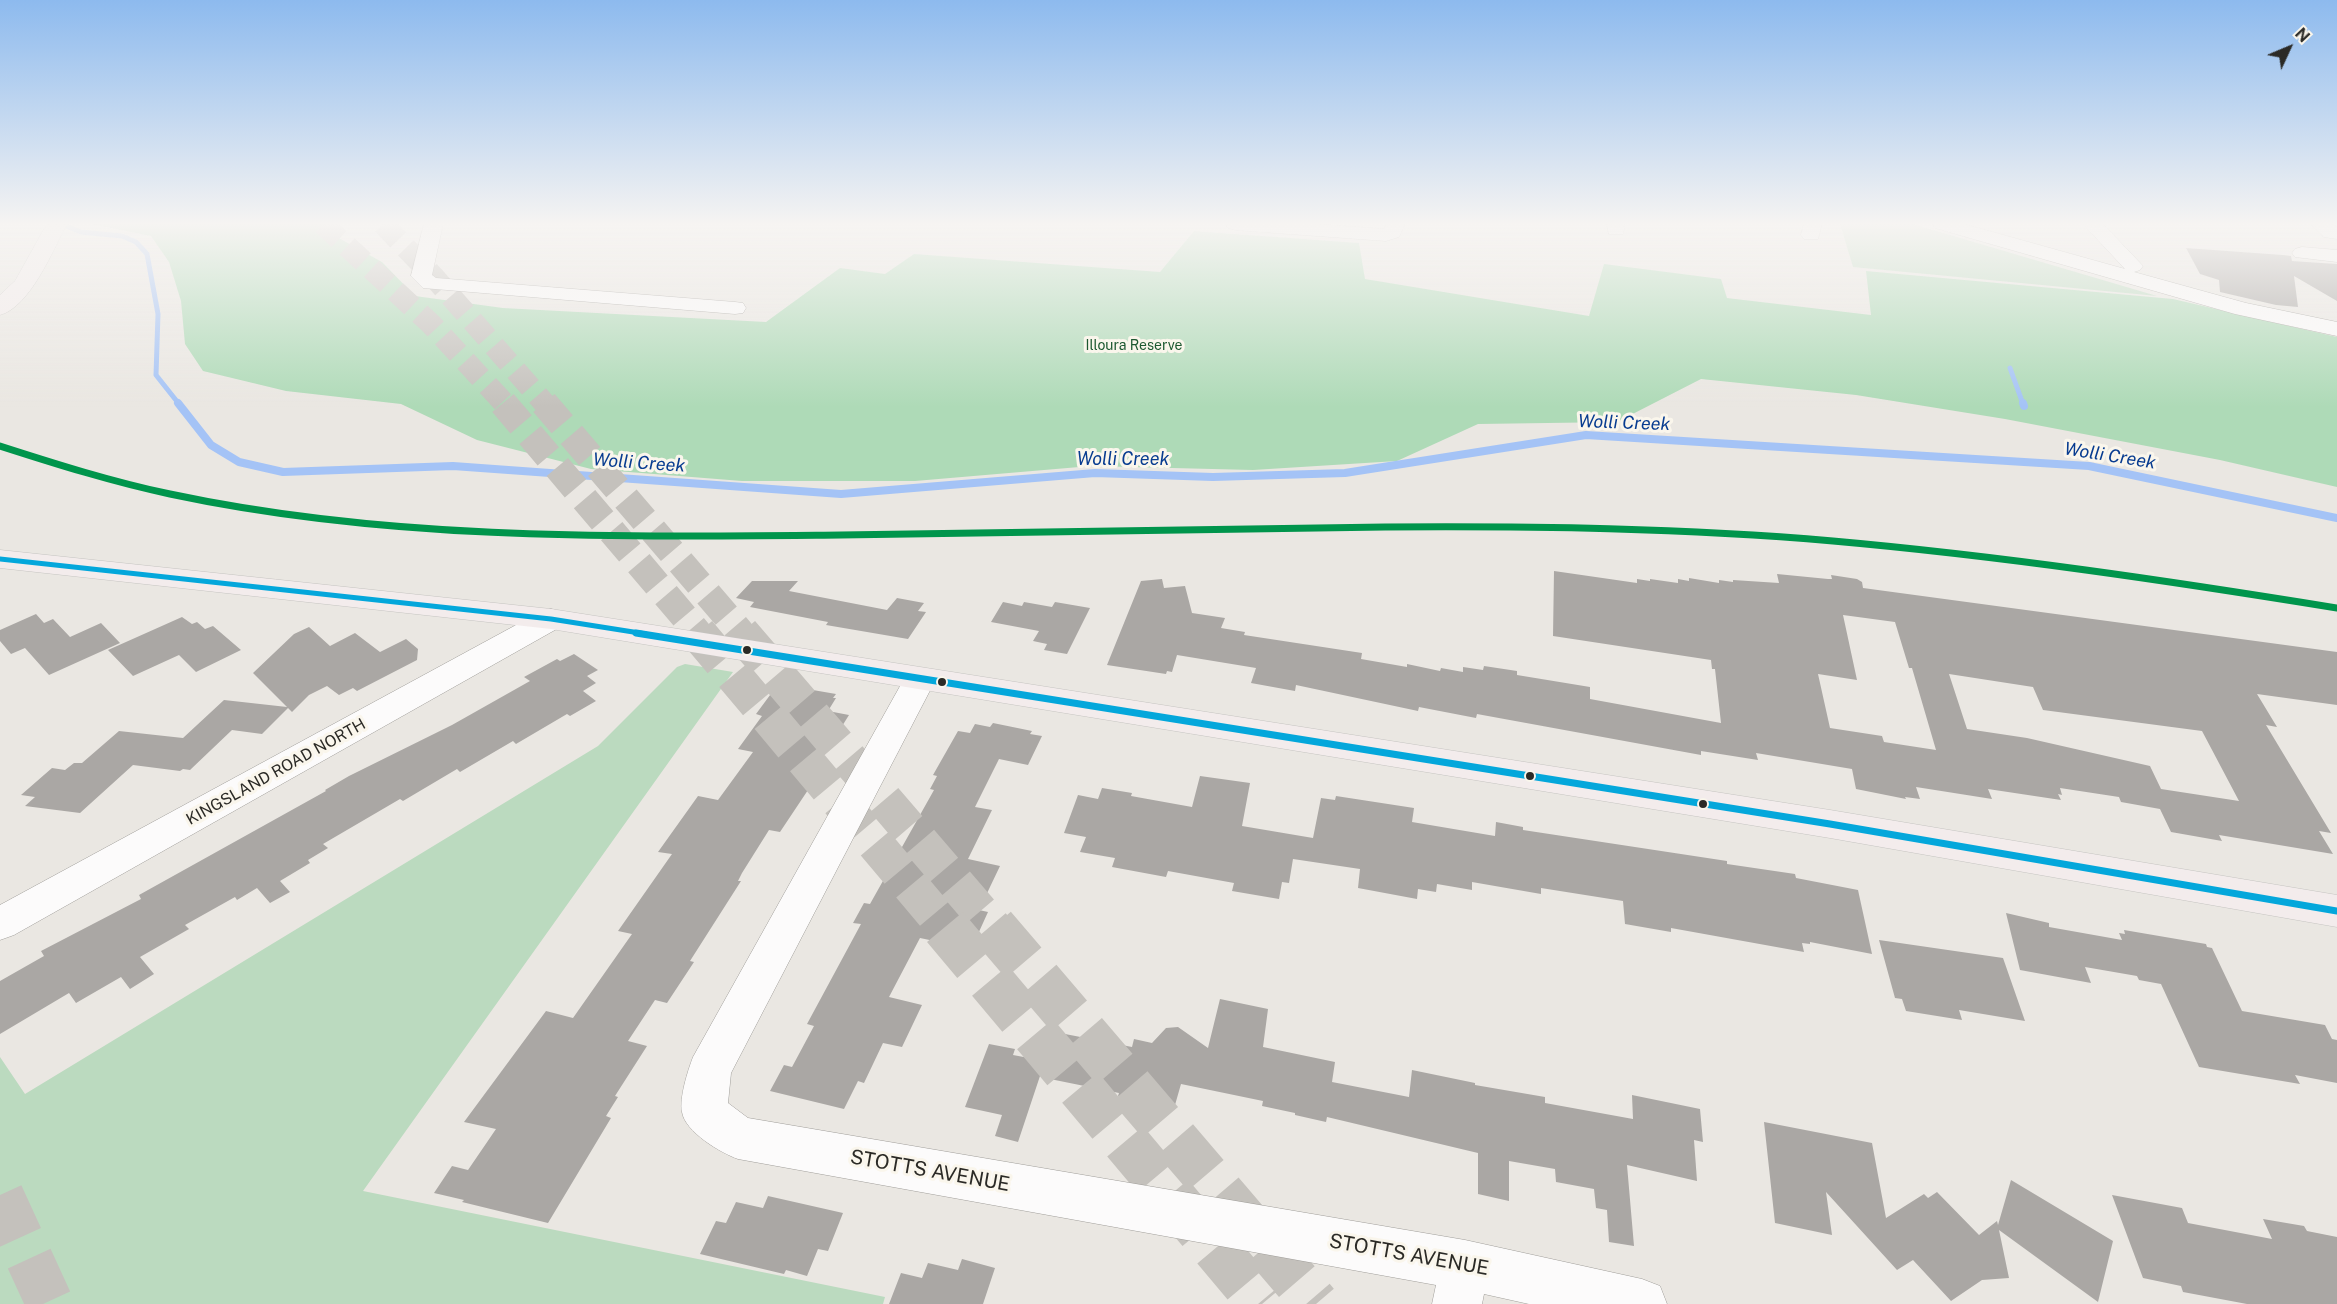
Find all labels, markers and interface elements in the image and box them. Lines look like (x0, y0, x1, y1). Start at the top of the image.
north arrow (2259, 18, 2319, 78)
text: N (2291, 24, 2313, 46)
park label: Illoura Reserve (1085, 338, 1183, 354)
water label: Wolli Creek (1577, 411, 1671, 435)
water label: Wolli Creek (2063, 438, 2157, 474)
water label: Wolli Creek (1077, 448, 1169, 470)
water label: Wolli Creek (592, 449, 686, 477)
unlabelled marker (741, 644, 753, 656)
unlabelled marker (936, 676, 948, 688)
street label: KINGSLAND ROAD NORTH (183, 715, 369, 829)
unlabelled marker (1524, 770, 1536, 782)
unlabelled marker (1697, 798, 1709, 810)
street label: STOTTS AVENUE (848, 1145, 1012, 1197)
street label: STOTTS AVENUE (1327, 1229, 1491, 1281)

